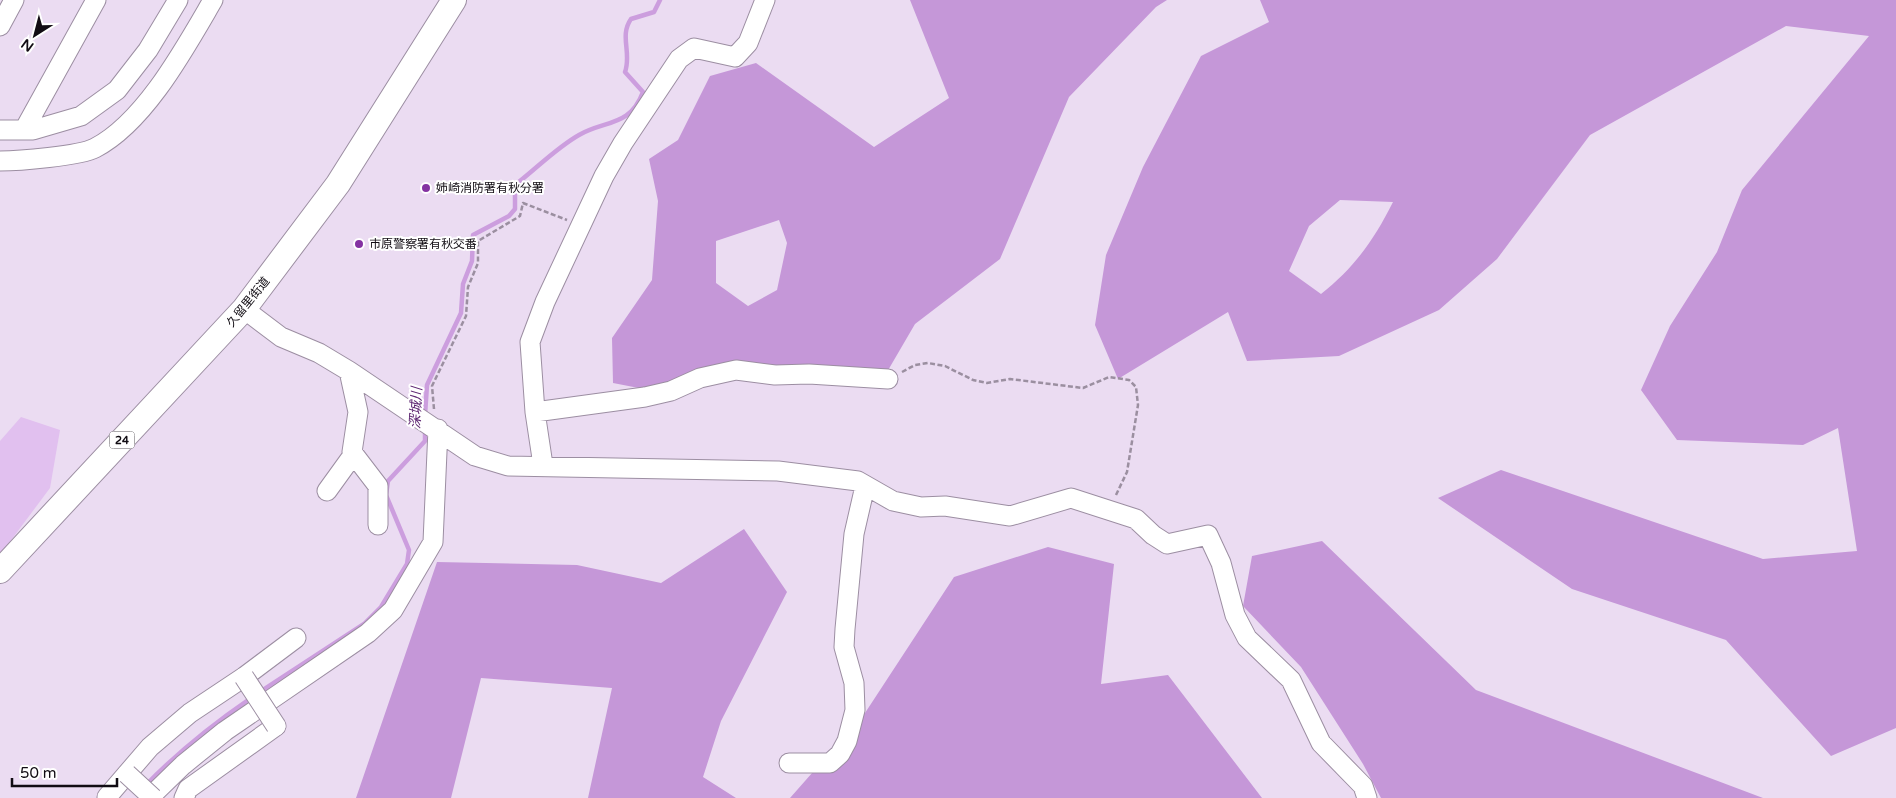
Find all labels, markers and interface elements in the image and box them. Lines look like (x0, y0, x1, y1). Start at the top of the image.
north arrow (10, 10, 60, 60)
text: N (18, 35, 37, 55)
place label: 姉崎消防署有秋分署 (436, 181, 544, 195)
marker: 姉崎消防署有秋分署 (420, 182, 432, 194)
place label: 市原警察署有秋交番 (369, 237, 477, 251)
marker: 市原警察署有秋交番 (353, 238, 365, 250)
street label: 久留里街道 (224, 274, 272, 330)
water label: 深城川 (406, 385, 426, 429)
road number: 24 (110, 432, 134, 448)
scale bar (12, 756, 118, 788)
text: 50 m (20, 764, 57, 782)

